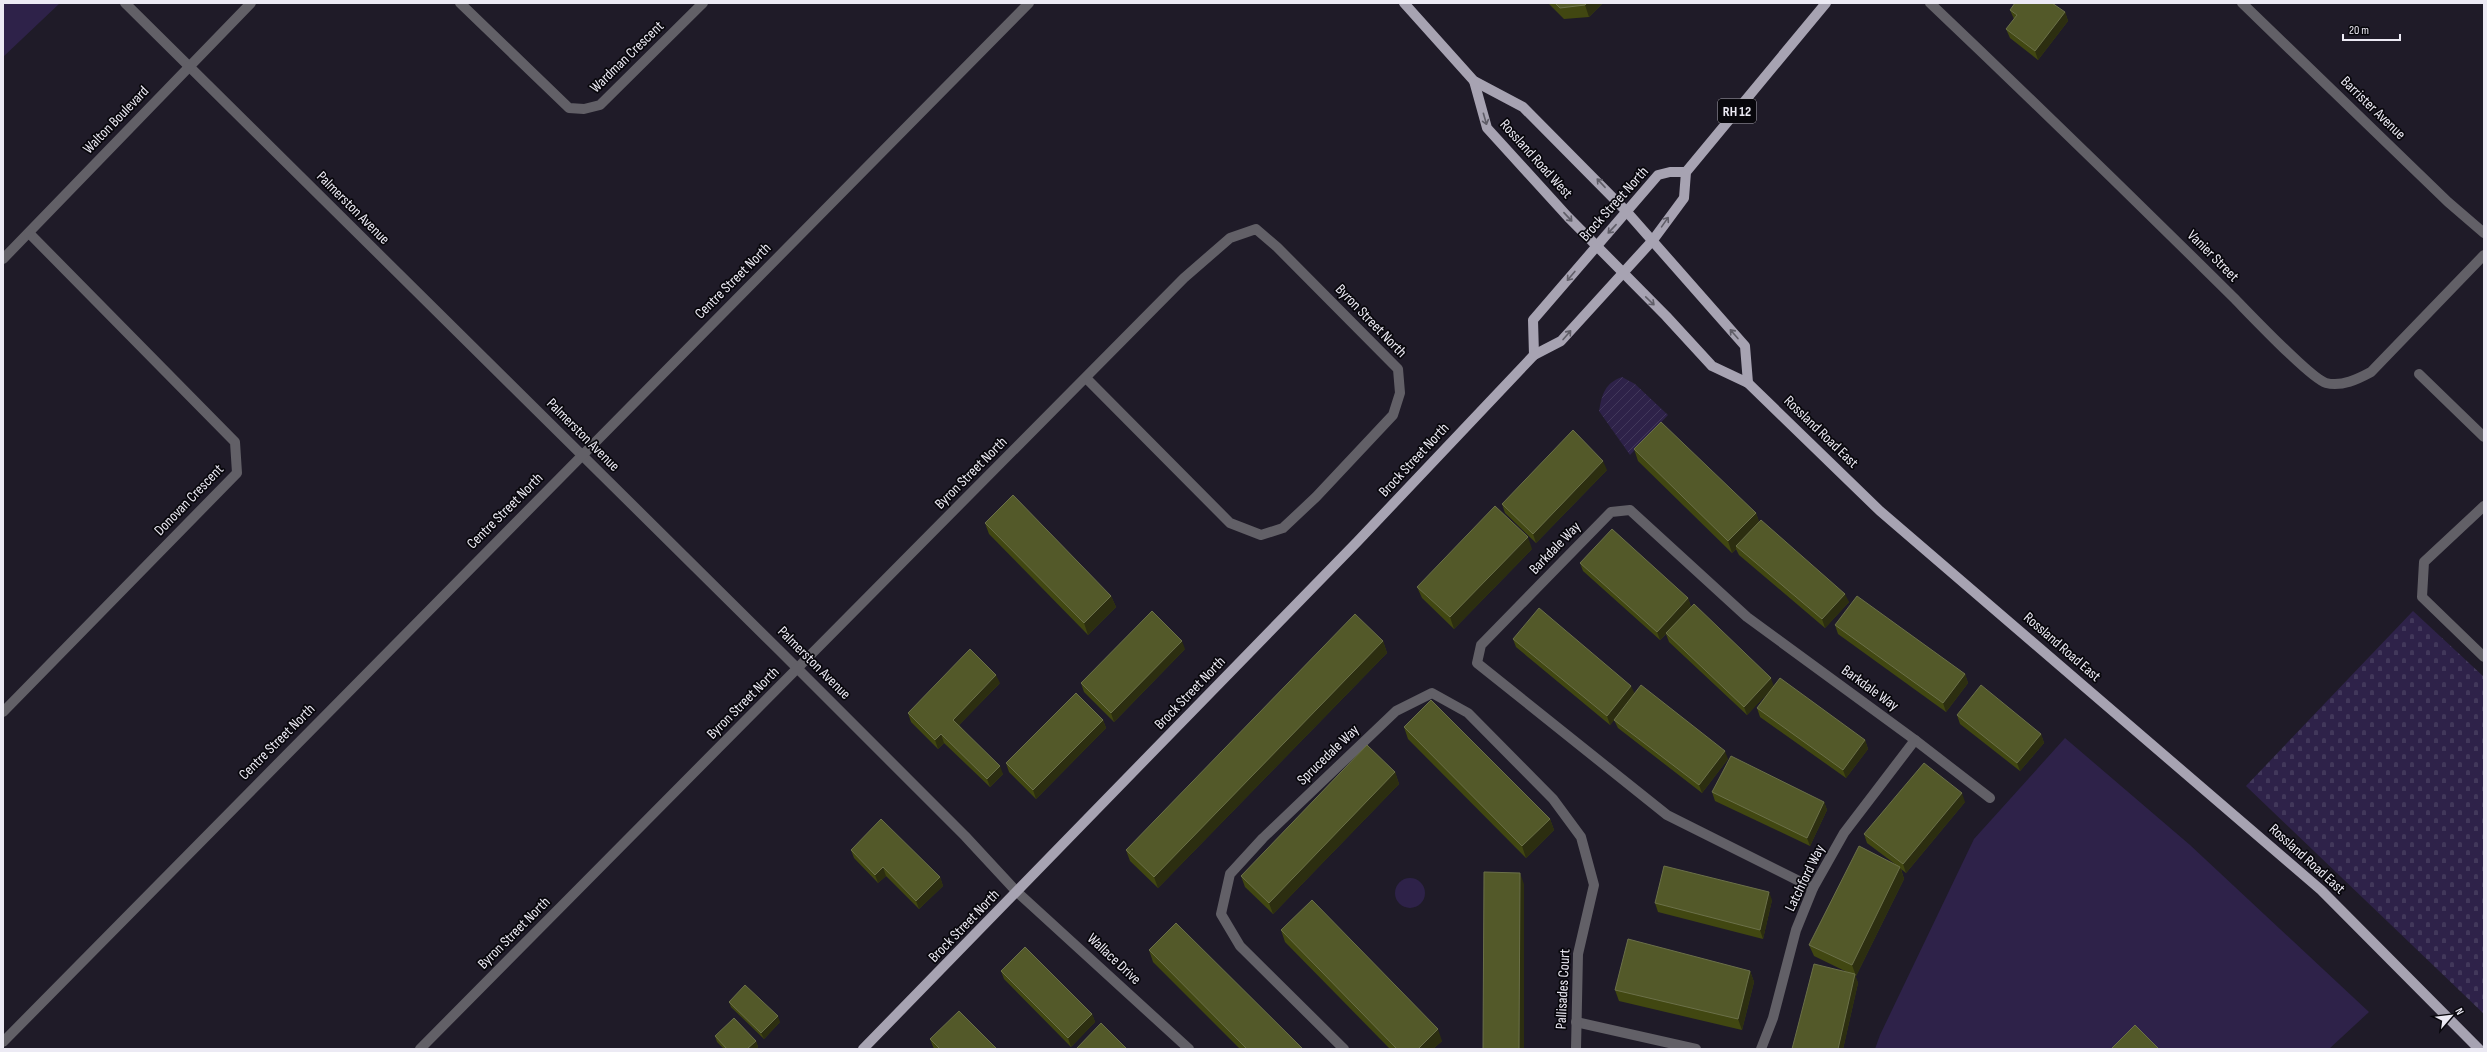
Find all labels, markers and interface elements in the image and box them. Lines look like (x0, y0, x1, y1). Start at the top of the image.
scale bar (2343, 16, 2400, 42)
street label: Wardman Crescent (586, 17, 668, 97)
text: 20 m (2349, 23, 2369, 38)
street label: Barrister Avenue (2336, 72, 2410, 144)
street label: Walton Boulevard (79, 82, 153, 158)
road number: RH 12 (1718, 99, 1756, 123)
one-way arrow (1482, 112, 1489, 125)
street label: Rossland Road West (1495, 115, 1577, 203)
street label: Brock Street North (1575, 163, 1653, 245)
street label: Palmerston Avenue (312, 167, 394, 249)
one-way arrow (1596, 178, 1606, 188)
one-way arrow (1563, 212, 1573, 222)
one-way arrow (1661, 217, 1669, 228)
one-way arrow (1607, 223, 1616, 234)
street label: Vanier Street (2183, 226, 2243, 286)
street label: Centre Street North (691, 239, 775, 323)
one-way arrow (1566, 270, 1575, 281)
street label: Byron Street North (1331, 280, 1411, 362)
one-way arrow (1645, 296, 1655, 306)
one-way arrow (1729, 329, 1739, 339)
one-way arrow (1562, 330, 1572, 340)
street label: Rossland Road East (1780, 392, 1863, 473)
street label: Palmerston Avenue (542, 394, 624, 476)
street label: Brock Street North (1375, 419, 1453, 501)
street label: Byron Street North (931, 433, 1011, 513)
street label: Donovan Crescent (150, 460, 228, 540)
street label: Centre Street North (463, 469, 547, 553)
street label: Barkdale Way (1525, 517, 1585, 578)
street label: Rossland Road East (2019, 608, 2105, 686)
street label: Palmerston Avenue (773, 622, 855, 704)
street label: Brock Street North (1150, 652, 1230, 734)
street label: Barkdale Way (1838, 661, 1903, 715)
street label: Byron Street North (703, 663, 783, 743)
street label: Centre Street North (235, 700, 319, 784)
street label: Sprucedale Way (1293, 721, 1363, 789)
street label: Rossland Road East (2265, 820, 2349, 899)
street label: Latchford Way (1781, 841, 1829, 915)
street label: Brock Street North (924, 885, 1004, 967)
street label: Byron Street North (474, 893, 554, 973)
street label: Wallace Drive (1083, 929, 1145, 989)
street label: Pallisades Court (1551, 948, 1575, 1030)
north arrow (2431, 996, 2471, 1036)
text: N (2452, 1006, 2467, 1017)

